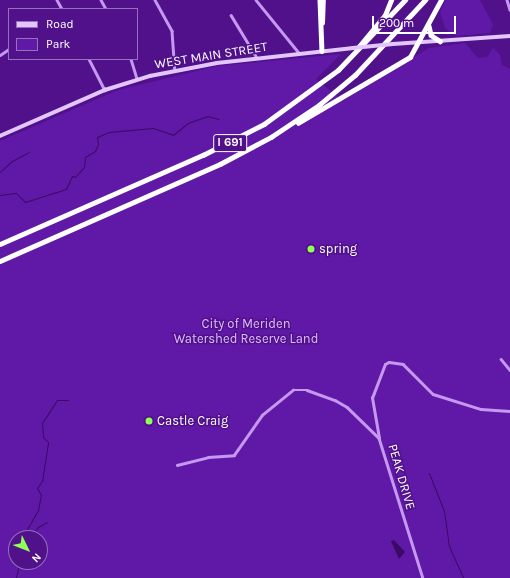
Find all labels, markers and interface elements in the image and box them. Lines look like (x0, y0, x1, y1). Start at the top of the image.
legend (8, 8, 138, 60)
scale bar (374, 8, 458, 34)
text: 200 m (379, 16, 414, 30)
text: Road (46, 17, 74, 31)
text: Park (46, 37, 70, 51)
street label: WEST MAIN STREET (154, 39, 268, 73)
road number: I 691 (213, 133, 247, 153)
place label: spring (319, 241, 357, 257)
marker: spring (306, 244, 316, 254)
park label: City of Meriden Watershed Reserve Land (174, 317, 318, 348)
place label: Castle Craig (157, 413, 228, 429)
marker: Castle Craig (144, 416, 154, 426)
street label: PEAK DRIVE (384, 442, 418, 512)
north arrow (8, 530, 48, 570)
text: N (29, 551, 44, 565)

